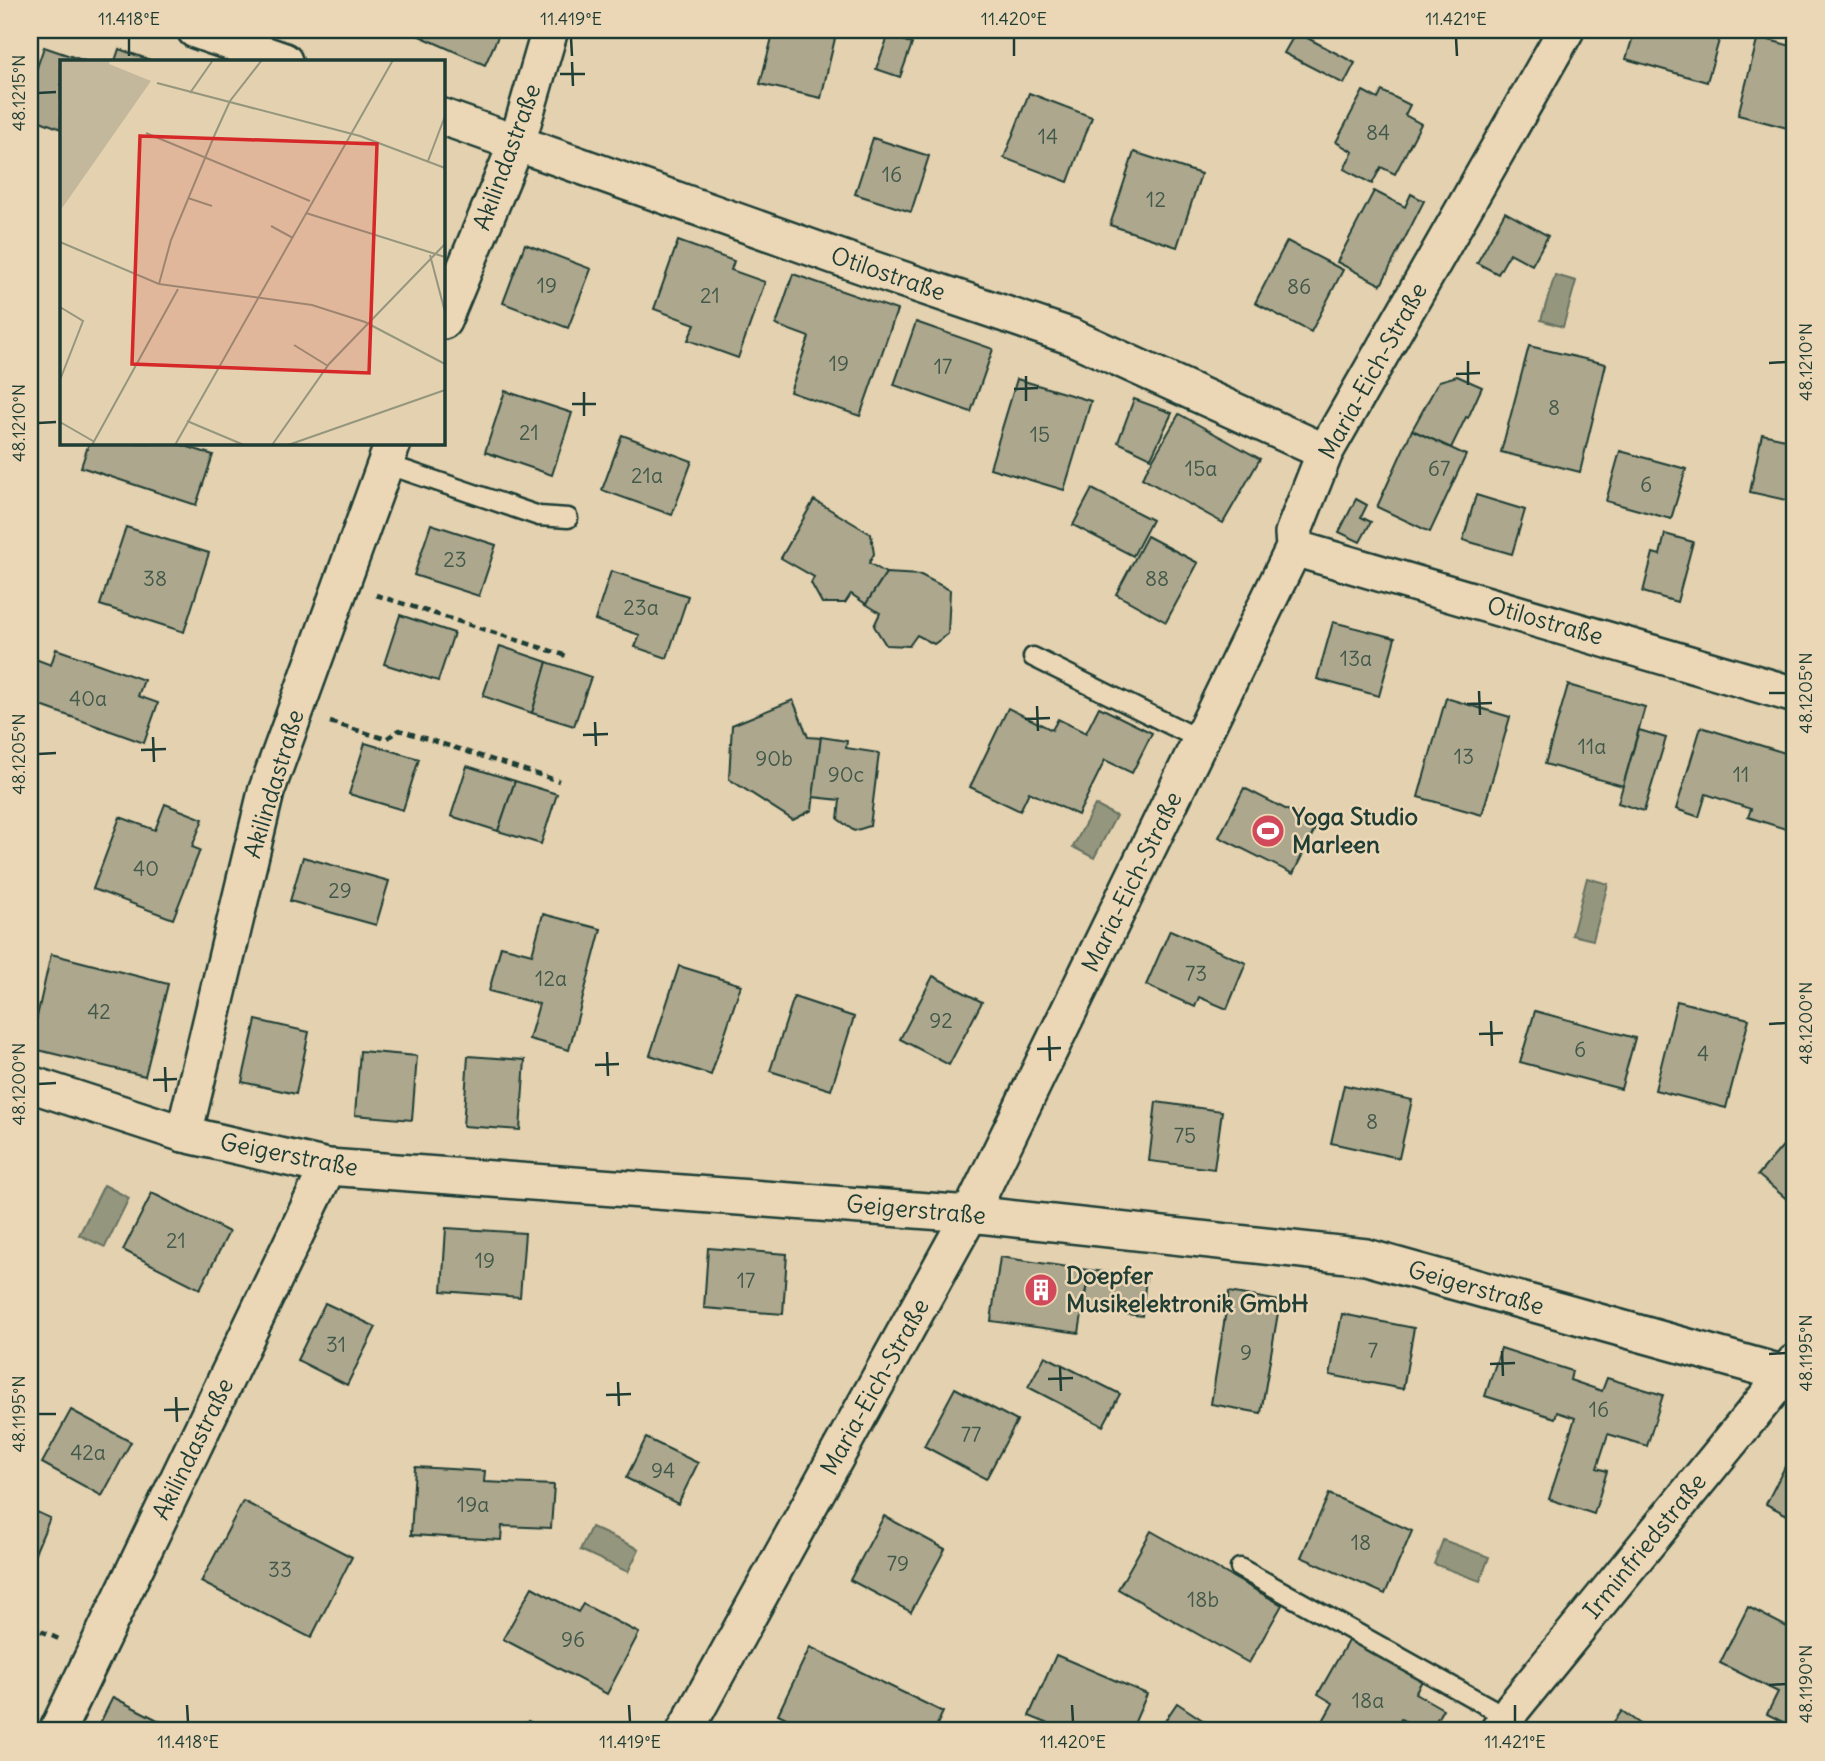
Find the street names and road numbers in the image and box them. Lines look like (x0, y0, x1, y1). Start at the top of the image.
street label: Akilindastraße (466, 79, 546, 234)
street label: Otilostraße (827, 239, 950, 307)
street label: Maria-Eich-Straße (1311, 277, 1433, 464)
street label: Otilostraße (1484, 589, 1607, 651)
street label: Akilindastraße (236, 706, 310, 862)
street label: Maria-Eich-Straße (1074, 786, 1188, 977)
street label: Geigerstraße (218, 1126, 361, 1182)
street label: Geigerstraße (845, 1188, 987, 1230)
street label: Geigerstraße (1405, 1253, 1548, 1321)
street label: Maria-Eich-Straße (813, 1293, 935, 1480)
street label: Akilindastraße (145, 1373, 239, 1524)
street label: Irminfriedstraße (1576, 1467, 1712, 1624)

